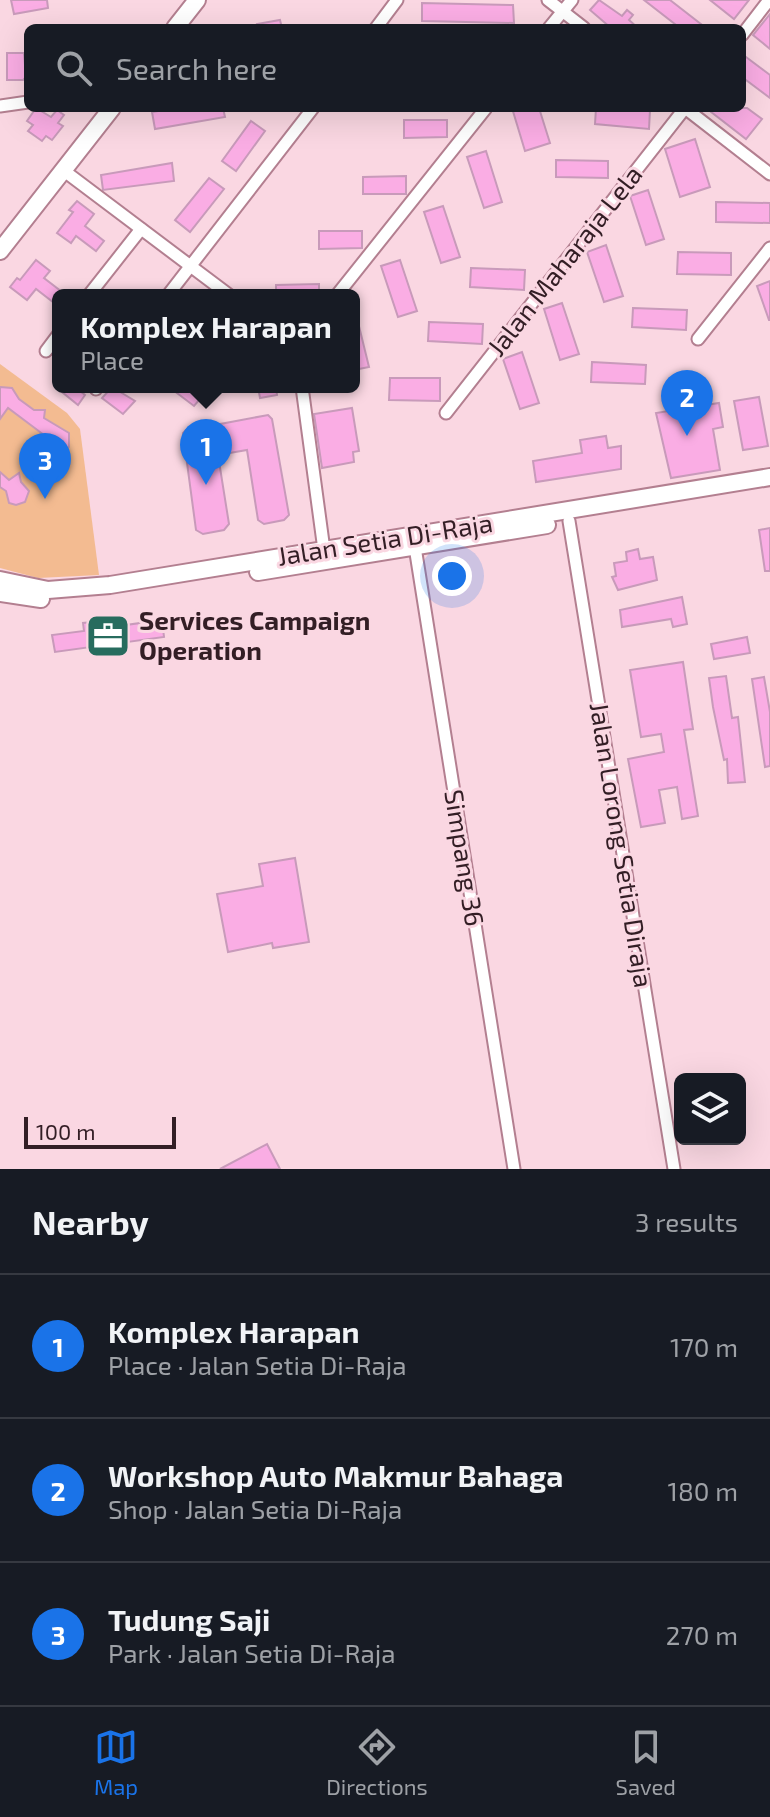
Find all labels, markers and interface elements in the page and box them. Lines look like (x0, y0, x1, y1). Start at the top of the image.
search box (24, 24, 746, 112)
icon: search (52, 46, 96, 90)
text: Search here (116, 50, 277, 86)
street label: Jalan Maharaja Lela (480, 159, 648, 361)
popup (52, 289, 360, 393)
text: Komplex Harapan (80, 308, 332, 344)
text: Place (80, 344, 144, 375)
pin: 2 (661, 370, 713, 436)
pin: 1 (180, 419, 232, 485)
pin: 3 (19, 433, 71, 499)
street label: Jalan Setia Di-Raja (275, 506, 495, 571)
your location (432, 556, 472, 596)
place label: Services Campaign Operation (139, 604, 370, 665)
office icon: Services Campaign Operation (84, 612, 132, 660)
street label: Jalan Lorong Setia Diraja (585, 700, 660, 990)
street label: Simpang 36 (439, 787, 492, 928)
map controls (674, 1073, 746, 1145)
button: layers (674, 1073, 746, 1145)
scale bar (24, 1113, 176, 1149)
text: 100 m (36, 1118, 95, 1144)
text: Nearby (32, 1201, 149, 1242)
text: 3 results (635, 1206, 738, 1237)
text: Komplex Harapan (108, 1313, 360, 1349)
text: 1 (52, 1331, 64, 1362)
text: 170 m (670, 1331, 738, 1362)
text: Place · Jalan Setia Di-Raja (108, 1349, 407, 1380)
text: Workshop Auto Makmur Bahaga (108, 1457, 563, 1493)
text: 2 (50, 1475, 66, 1506)
text: 180 m (668, 1475, 738, 1506)
text: Shop · Jalan Setia Di-Raja (108, 1493, 402, 1524)
text: Tudung Saji (108, 1601, 270, 1637)
text: 3 (51, 1619, 65, 1650)
text: 270 m (666, 1619, 738, 1650)
text: Park · Jalan Setia Di-Raja (108, 1637, 396, 1668)
tab: Map (94, 1725, 138, 1799)
tab: Directions (326, 1725, 428, 1799)
tab: Saved (616, 1725, 676, 1799)

